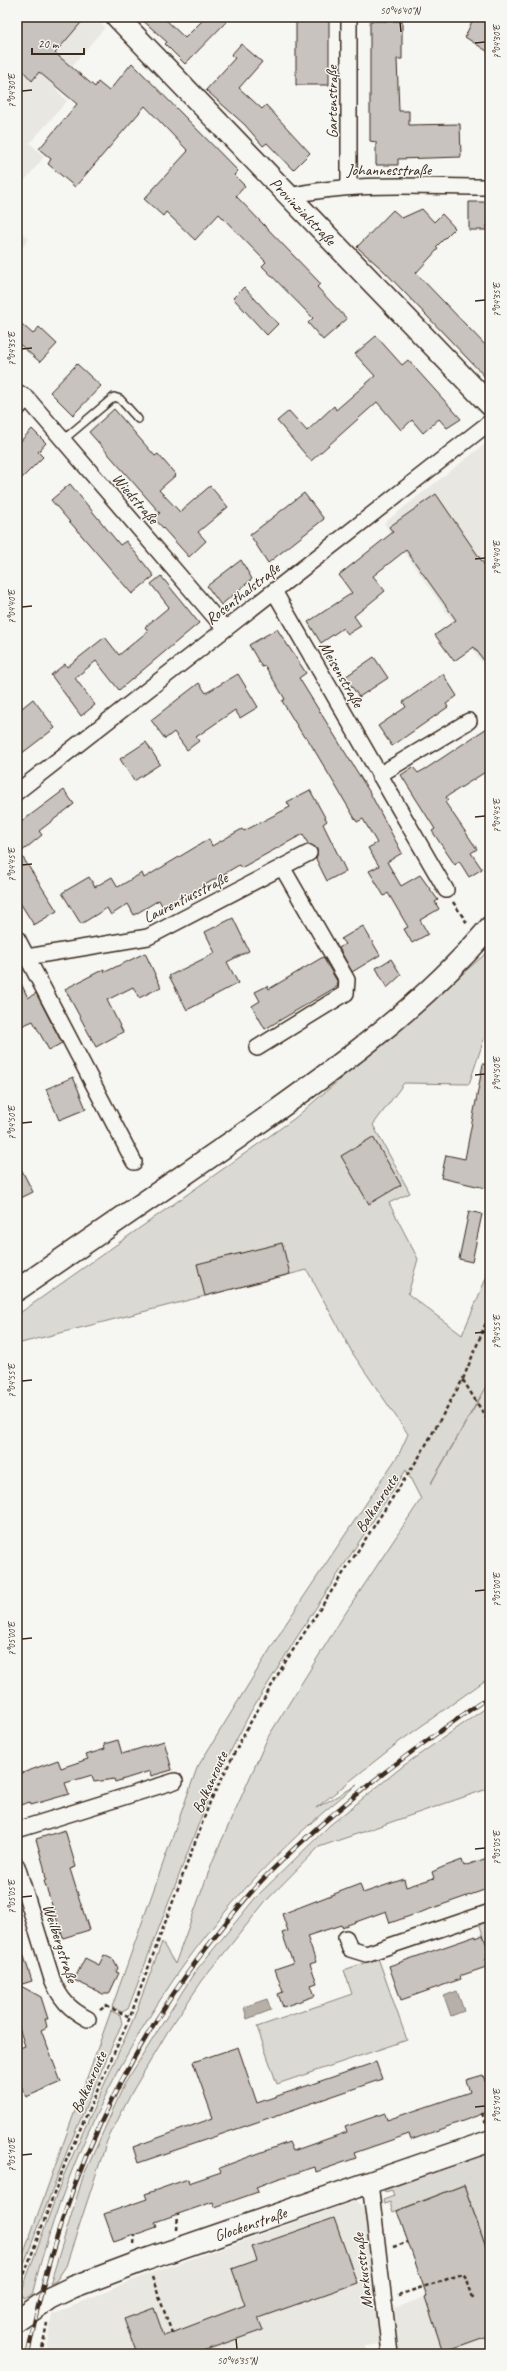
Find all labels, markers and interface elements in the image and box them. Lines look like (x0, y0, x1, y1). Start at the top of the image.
text: 50°46'40"N (380, 4, 422, 17)
text: 7°04'30"E (490, 23, 503, 59)
scale bar (32, 30, 84, 56)
text: 20 m (38, 36, 60, 52)
street label: Gartenstraße (322, 64, 342, 138)
text: 7°04'30"E (5, 72, 18, 108)
street label: Johannesstraße (346, 160, 433, 180)
street label: Provinzialstraße (265, 173, 341, 251)
text: 7°04'35"E (490, 281, 503, 317)
text: 7°04'35"E (5, 330, 18, 366)
street label: Wiedstraße (108, 469, 164, 530)
text: 7°04'40"E (490, 539, 503, 575)
street label: Rosenthalstraße (201, 557, 285, 629)
text: 7°04'40"E (5, 588, 18, 624)
street label: Meisenstraße (314, 638, 369, 713)
text: 7°04'45"E (490, 797, 503, 833)
text: 7°04'45"E (5, 846, 18, 882)
street label: Laurentiusstraße (140, 867, 233, 928)
text: 7°04'50"E (490, 1055, 503, 1091)
text: 7°04'50"E (5, 1104, 18, 1140)
text: 7°04'55"E (490, 1313, 503, 1349)
text: 7°04'55"E (5, 1362, 18, 1398)
street label: Balkanroute (351, 1469, 404, 1536)
text: 7°05'00"E (490, 1571, 503, 1607)
text: 7°05'00"E (5, 1620, 18, 1656)
street label: Balkanroute (187, 1747, 233, 1816)
text: 7°05'05"E (490, 1829, 503, 1865)
text: 7°05'05"E (5, 1878, 18, 1914)
street label: Weilbergstraße (38, 1902, 83, 1987)
street label: Balkanroute (66, 2047, 112, 2116)
text: 7°05'10"E (490, 2087, 503, 2123)
text: 7°05'10"E (5, 2136, 18, 2172)
street label: Glockenstraße (212, 2202, 291, 2246)
street label: Markusstraße (348, 2230, 378, 2310)
text: 50°46'35"N (217, 2354, 259, 2367)

